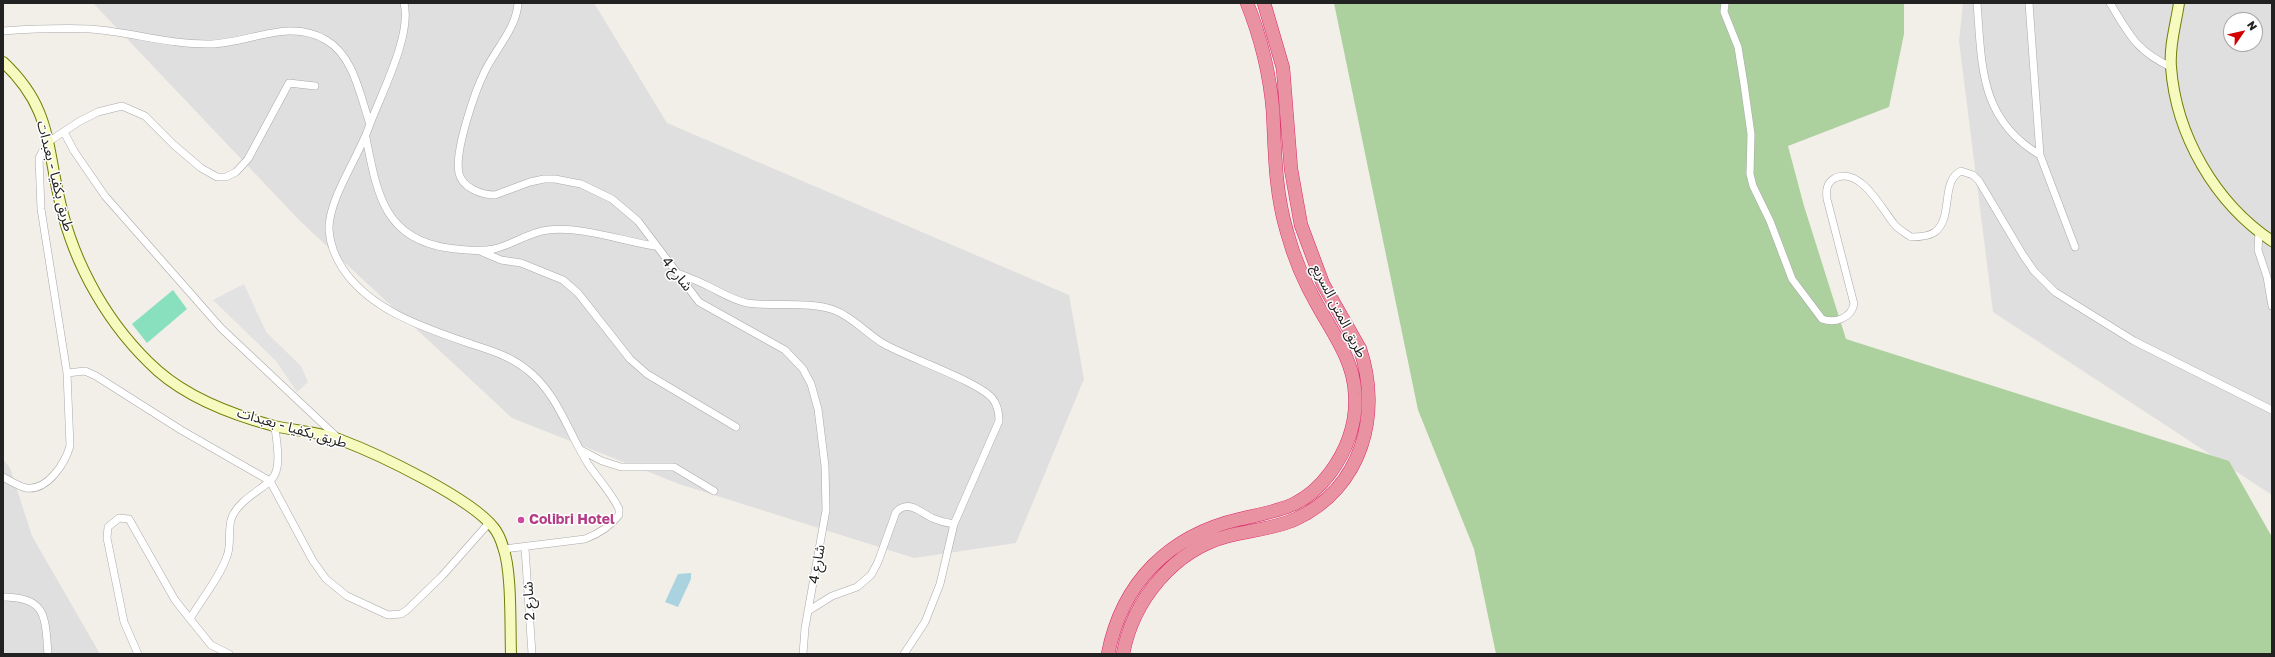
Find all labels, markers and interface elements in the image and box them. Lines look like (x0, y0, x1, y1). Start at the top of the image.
north arrow (2223, 12, 2263, 52)
text: N (2245, 18, 2260, 33)
street label: طريق بكفيا - بعبدات (33, 119, 77, 233)
street label: شارع 4 (658, 253, 696, 295)
street label: طريق المتن السريع (1308, 261, 1370, 361)
street label: طريق بكفيا - بعبدات (235, 404, 349, 452)
place label: Colibri Hotel (529, 512, 615, 528)
marker: Colibri Hotel (516, 515, 526, 525)
street label: شارع 4 (805, 543, 829, 585)
street label: شارع 2 (520, 581, 538, 621)

